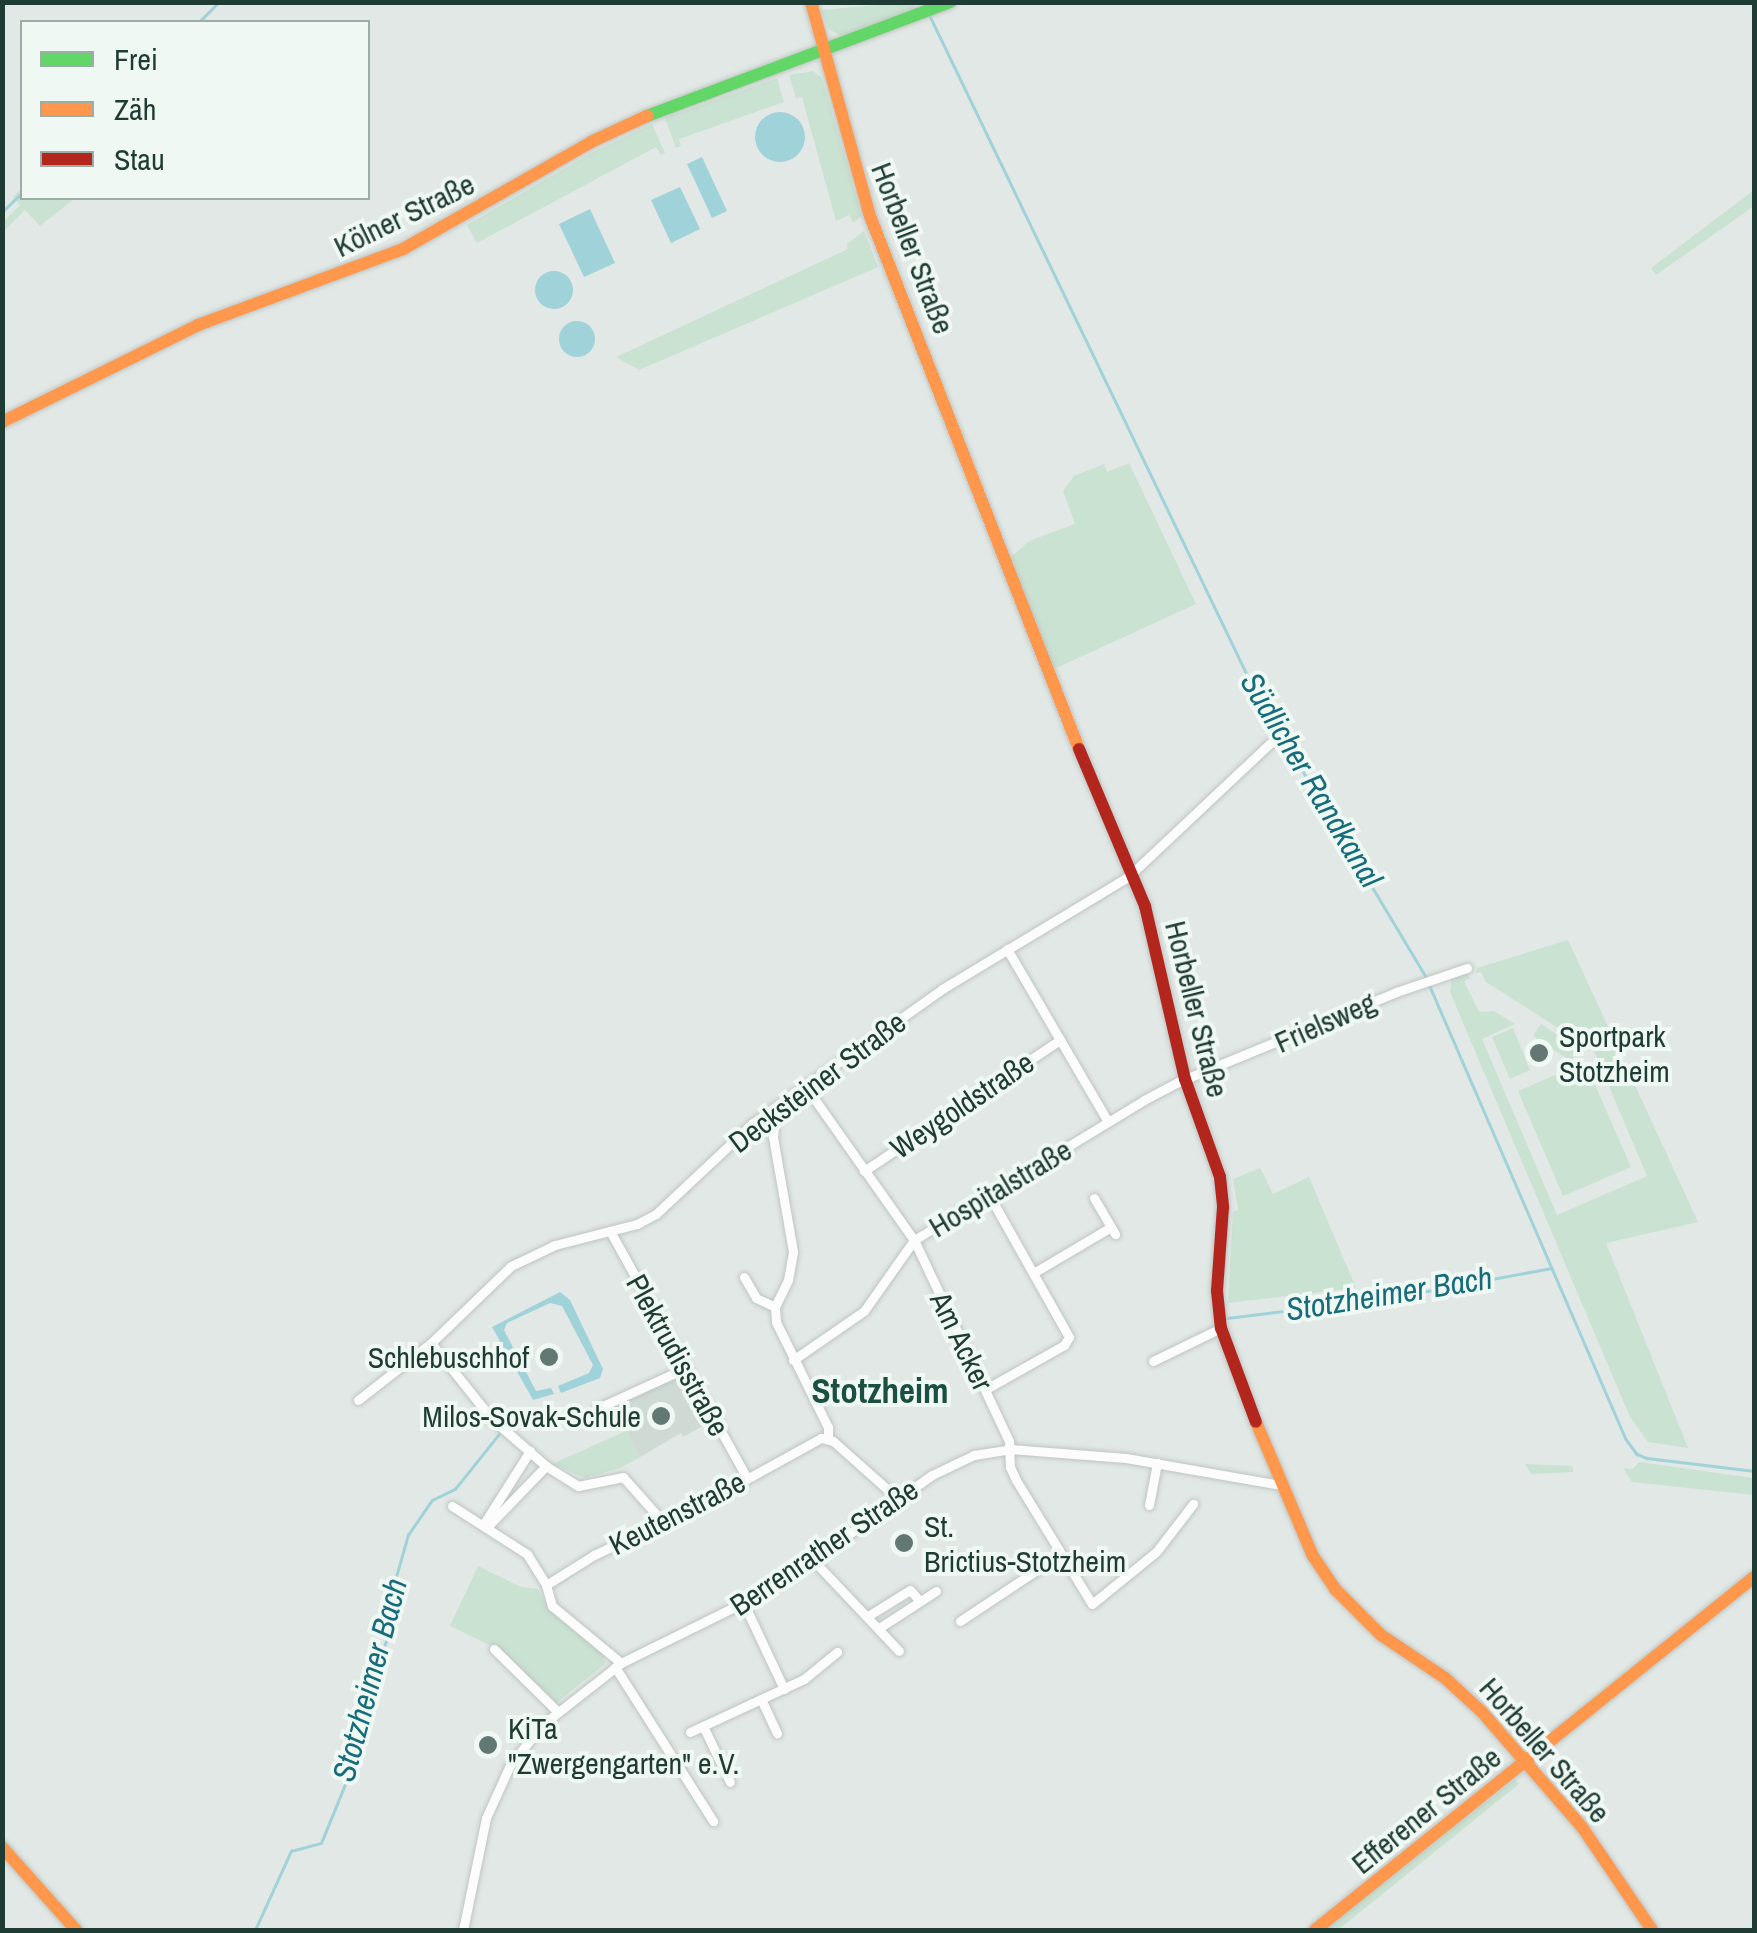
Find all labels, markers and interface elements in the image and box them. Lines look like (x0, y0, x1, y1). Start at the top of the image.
legend (20, 20, 370, 200)
text: Frei (114, 39, 158, 79)
text: Zäh (114, 89, 156, 129)
text: Stau (114, 139, 165, 179)
street label: Horbeller Straße (864, 157, 962, 339)
street label: Kölner Straße (328, 166, 480, 264)
water label: Südlicher Randkanal (1232, 666, 1390, 894)
street label: Horbeller Straße (1158, 917, 1236, 1101)
street label: Frielsweg (1269, 984, 1381, 1060)
street label: Decksteiner Straße (722, 1004, 912, 1160)
place label: Sportpark Stotzheim (1559, 1018, 1670, 1088)
marker: Sportpark Stotzheim (1528, 1042, 1550, 1064)
street label: Weygoldstraße (884, 1044, 1040, 1166)
street label: Hospitalstraße (922, 1131, 1078, 1245)
water label: Stotzheimer Bach (1283, 1259, 1495, 1329)
street label: Plektrudisstraße (619, 1268, 737, 1442)
street label: Am Acker (922, 1285, 1002, 1397)
place label: Schlebuschhof (368, 1339, 529, 1375)
marker: Schlebuschhof (538, 1346, 560, 1368)
district label: Stotzheim (811, 1370, 949, 1412)
place label: Milos-Sovak-Schule (422, 1398, 641, 1434)
marker: Milos-Sovak-Schule (650, 1405, 672, 1427)
street label: Keutenstraße (603, 1463, 751, 1563)
street label: Berrenrather Straße (723, 1471, 925, 1623)
place label: St. Brictius-Stotzheim (924, 1508, 1126, 1578)
marker: St. Brictius-Stotzheim (893, 1532, 915, 1554)
water label: Stotzheimer Bach (324, 1574, 416, 1786)
street label: Horbeller Straße (1472, 1670, 1618, 1830)
place label: KiTa "Zwergengarten" e.V. (508, 1710, 739, 1780)
marker: KiTa "Zwergengarten" e.V. (477, 1734, 499, 1756)
street label: Efferener Straße (1344, 1739, 1508, 1881)

